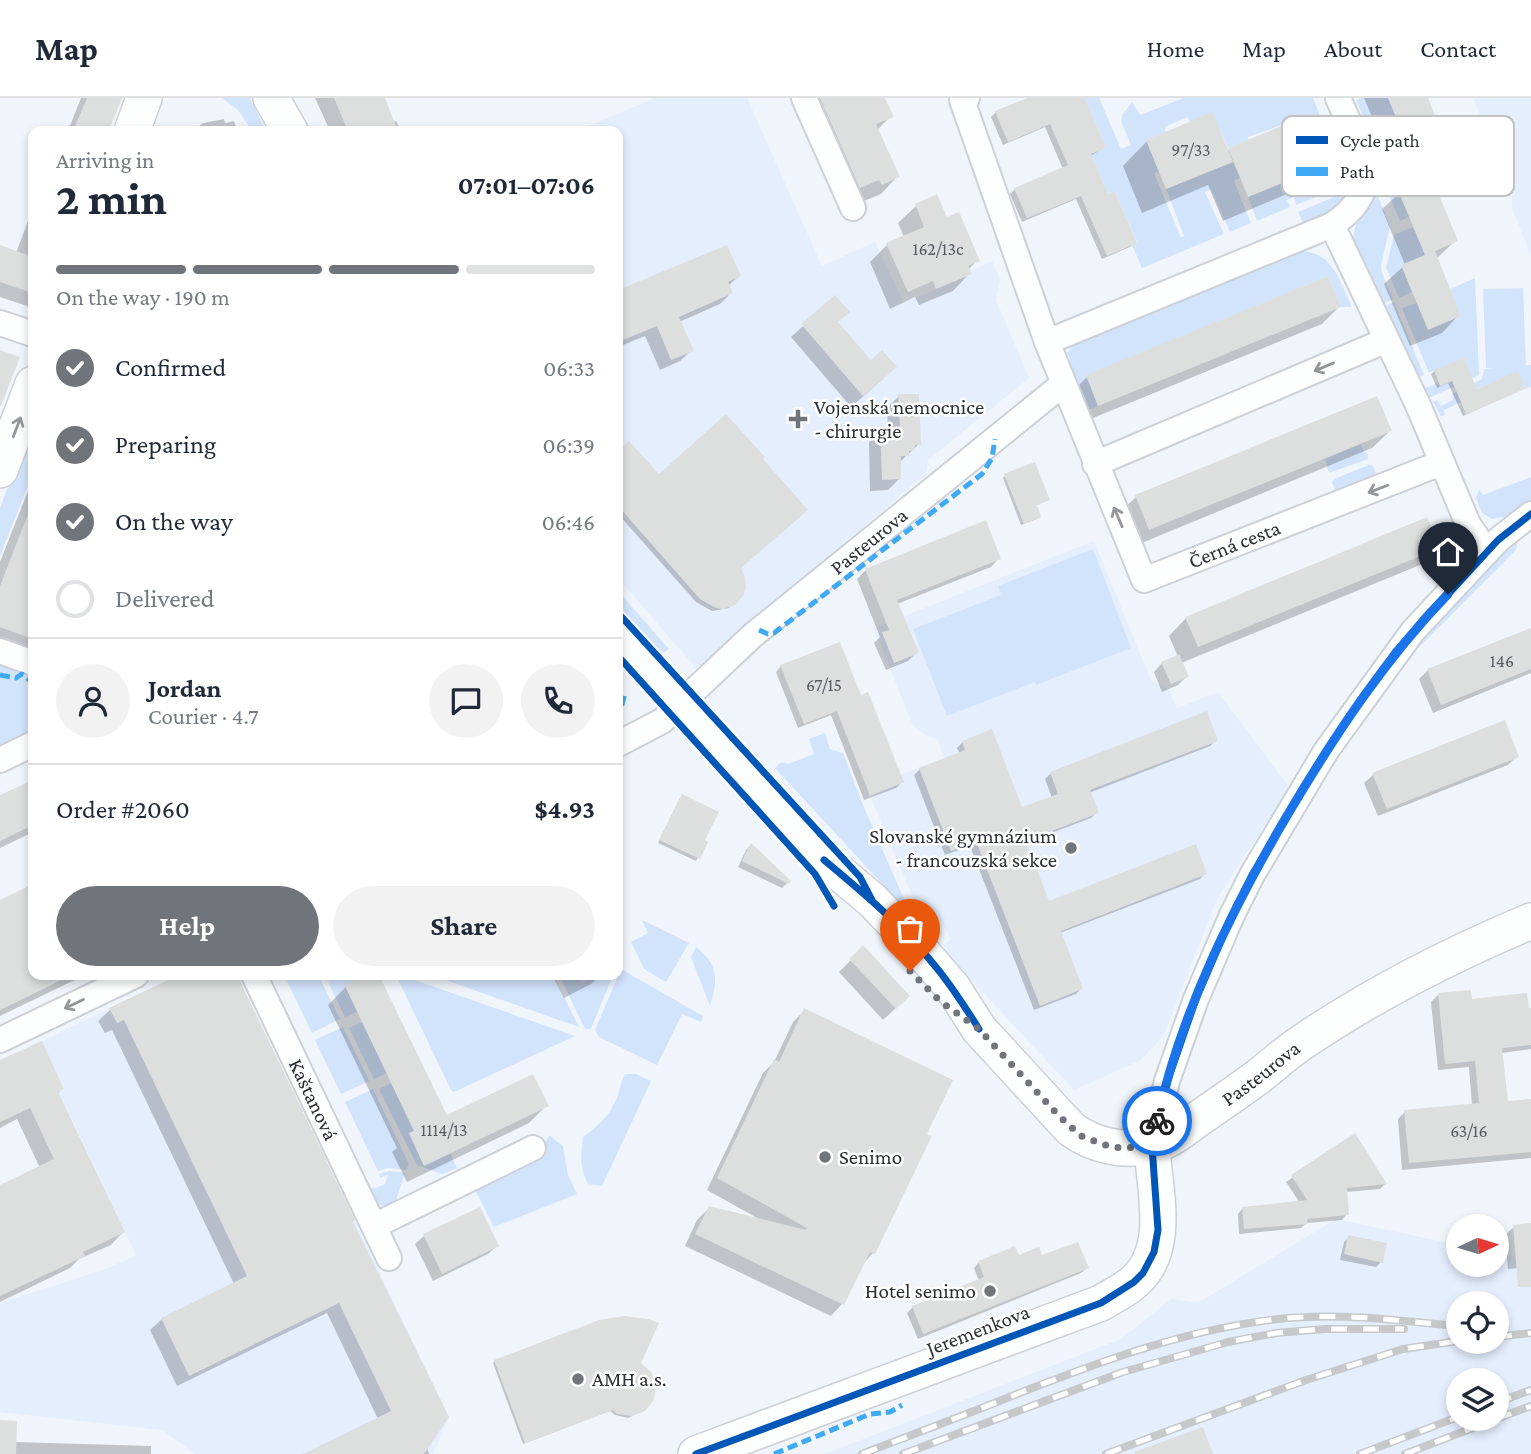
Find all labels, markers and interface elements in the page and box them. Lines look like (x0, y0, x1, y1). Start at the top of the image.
text: Map (35, 30, 98, 67)
text: Home (1147, 35, 1204, 62)
text: Map (1242, 35, 1286, 62)
text: About (1324, 35, 1382, 62)
text: Contact (1420, 35, 1496, 62)
legend (1282, 116, 1514, 196)
text: Cycle path (1340, 130, 1420, 151)
house number: 97/33 (1171, 140, 1211, 160)
text: Arriving in (56, 147, 154, 173)
text: Path (1340, 161, 1375, 182)
text: 07:01–07:06 (458, 171, 595, 200)
text: 2 min (56, 173, 167, 224)
house number: 162/13c (913, 239, 964, 259)
text: On the way · 190 m (56, 284, 230, 310)
icon: check (56, 349, 94, 387)
text: Confirmed (115, 353, 226, 382)
text: 06:33 (543, 355, 595, 381)
one-way arrow (1314, 361, 1335, 374)
place label: Vojenská nemocnice - chirurgie (814, 395, 984, 443)
marker: Vojenská nemocnice - chirurgie (788, 409, 808, 429)
one-way arrow (11, 416, 24, 438)
icon: check (56, 426, 94, 464)
text: Preparing (115, 430, 216, 459)
text: 06:39 (543, 432, 595, 458)
one-way arrow (1367, 483, 1389, 496)
icon: check (56, 503, 94, 541)
street label: Pasteurova (826, 503, 913, 580)
text: On the way (115, 507, 233, 536)
one-way arrow (1111, 507, 1124, 529)
text: 06:46 (542, 509, 595, 535)
street label: Černá cesta (1185, 515, 1284, 573)
pin (1418, 522, 1478, 594)
icon: home (1429, 533, 1467, 571)
text: Delivered (115, 584, 214, 613)
house number: 146 (1490, 651, 1514, 671)
button: person (56, 664, 130, 738)
button: chat (429, 664, 503, 738)
button: phone (521, 664, 595, 738)
text: Jordan (148, 674, 222, 703)
house number: 67/15 (806, 675, 842, 695)
text: Courier · 4.7 (148, 703, 259, 729)
text: Order #2060 (56, 795, 190, 824)
text: $4.93 (534, 795, 595, 824)
place label: Slovanské gymnázium - francouzská sekce (869, 824, 1057, 872)
marker: Slovanské gymnázium - francouzská sekce (1063, 840, 1079, 856)
button: Help (56, 886, 319, 966)
button: Share (333, 886, 595, 966)
pin (880, 899, 940, 971)
icon: bag (891, 910, 929, 948)
one-way arrow (64, 998, 85, 1012)
street label: Pasteurova (1217, 1036, 1305, 1111)
street label: Kaštanová (284, 1055, 343, 1144)
courier (1122, 1086, 1192, 1156)
icon: bike (1138, 1102, 1176, 1140)
house number: 1114/13 (420, 1120, 468, 1140)
house number: 63/16 (1450, 1121, 1488, 1141)
place label: Senimo (839, 1145, 902, 1169)
marker: Senimo (817, 1149, 833, 1165)
north arrow (1446, 1214, 1508, 1278)
map controls (1446, 1214, 1509, 1431)
place label: Hotel senimo (865, 1279, 976, 1303)
marker: Hotel senimo (982, 1283, 998, 1299)
button: locate (1446, 1291, 1509, 1354)
street label: Jeremenkova (921, 1299, 1033, 1361)
place label: AMH a.s. (592, 1367, 667, 1391)
button: layers (1446, 1368, 1509, 1431)
marker: AMH a.s. (570, 1371, 586, 1387)

